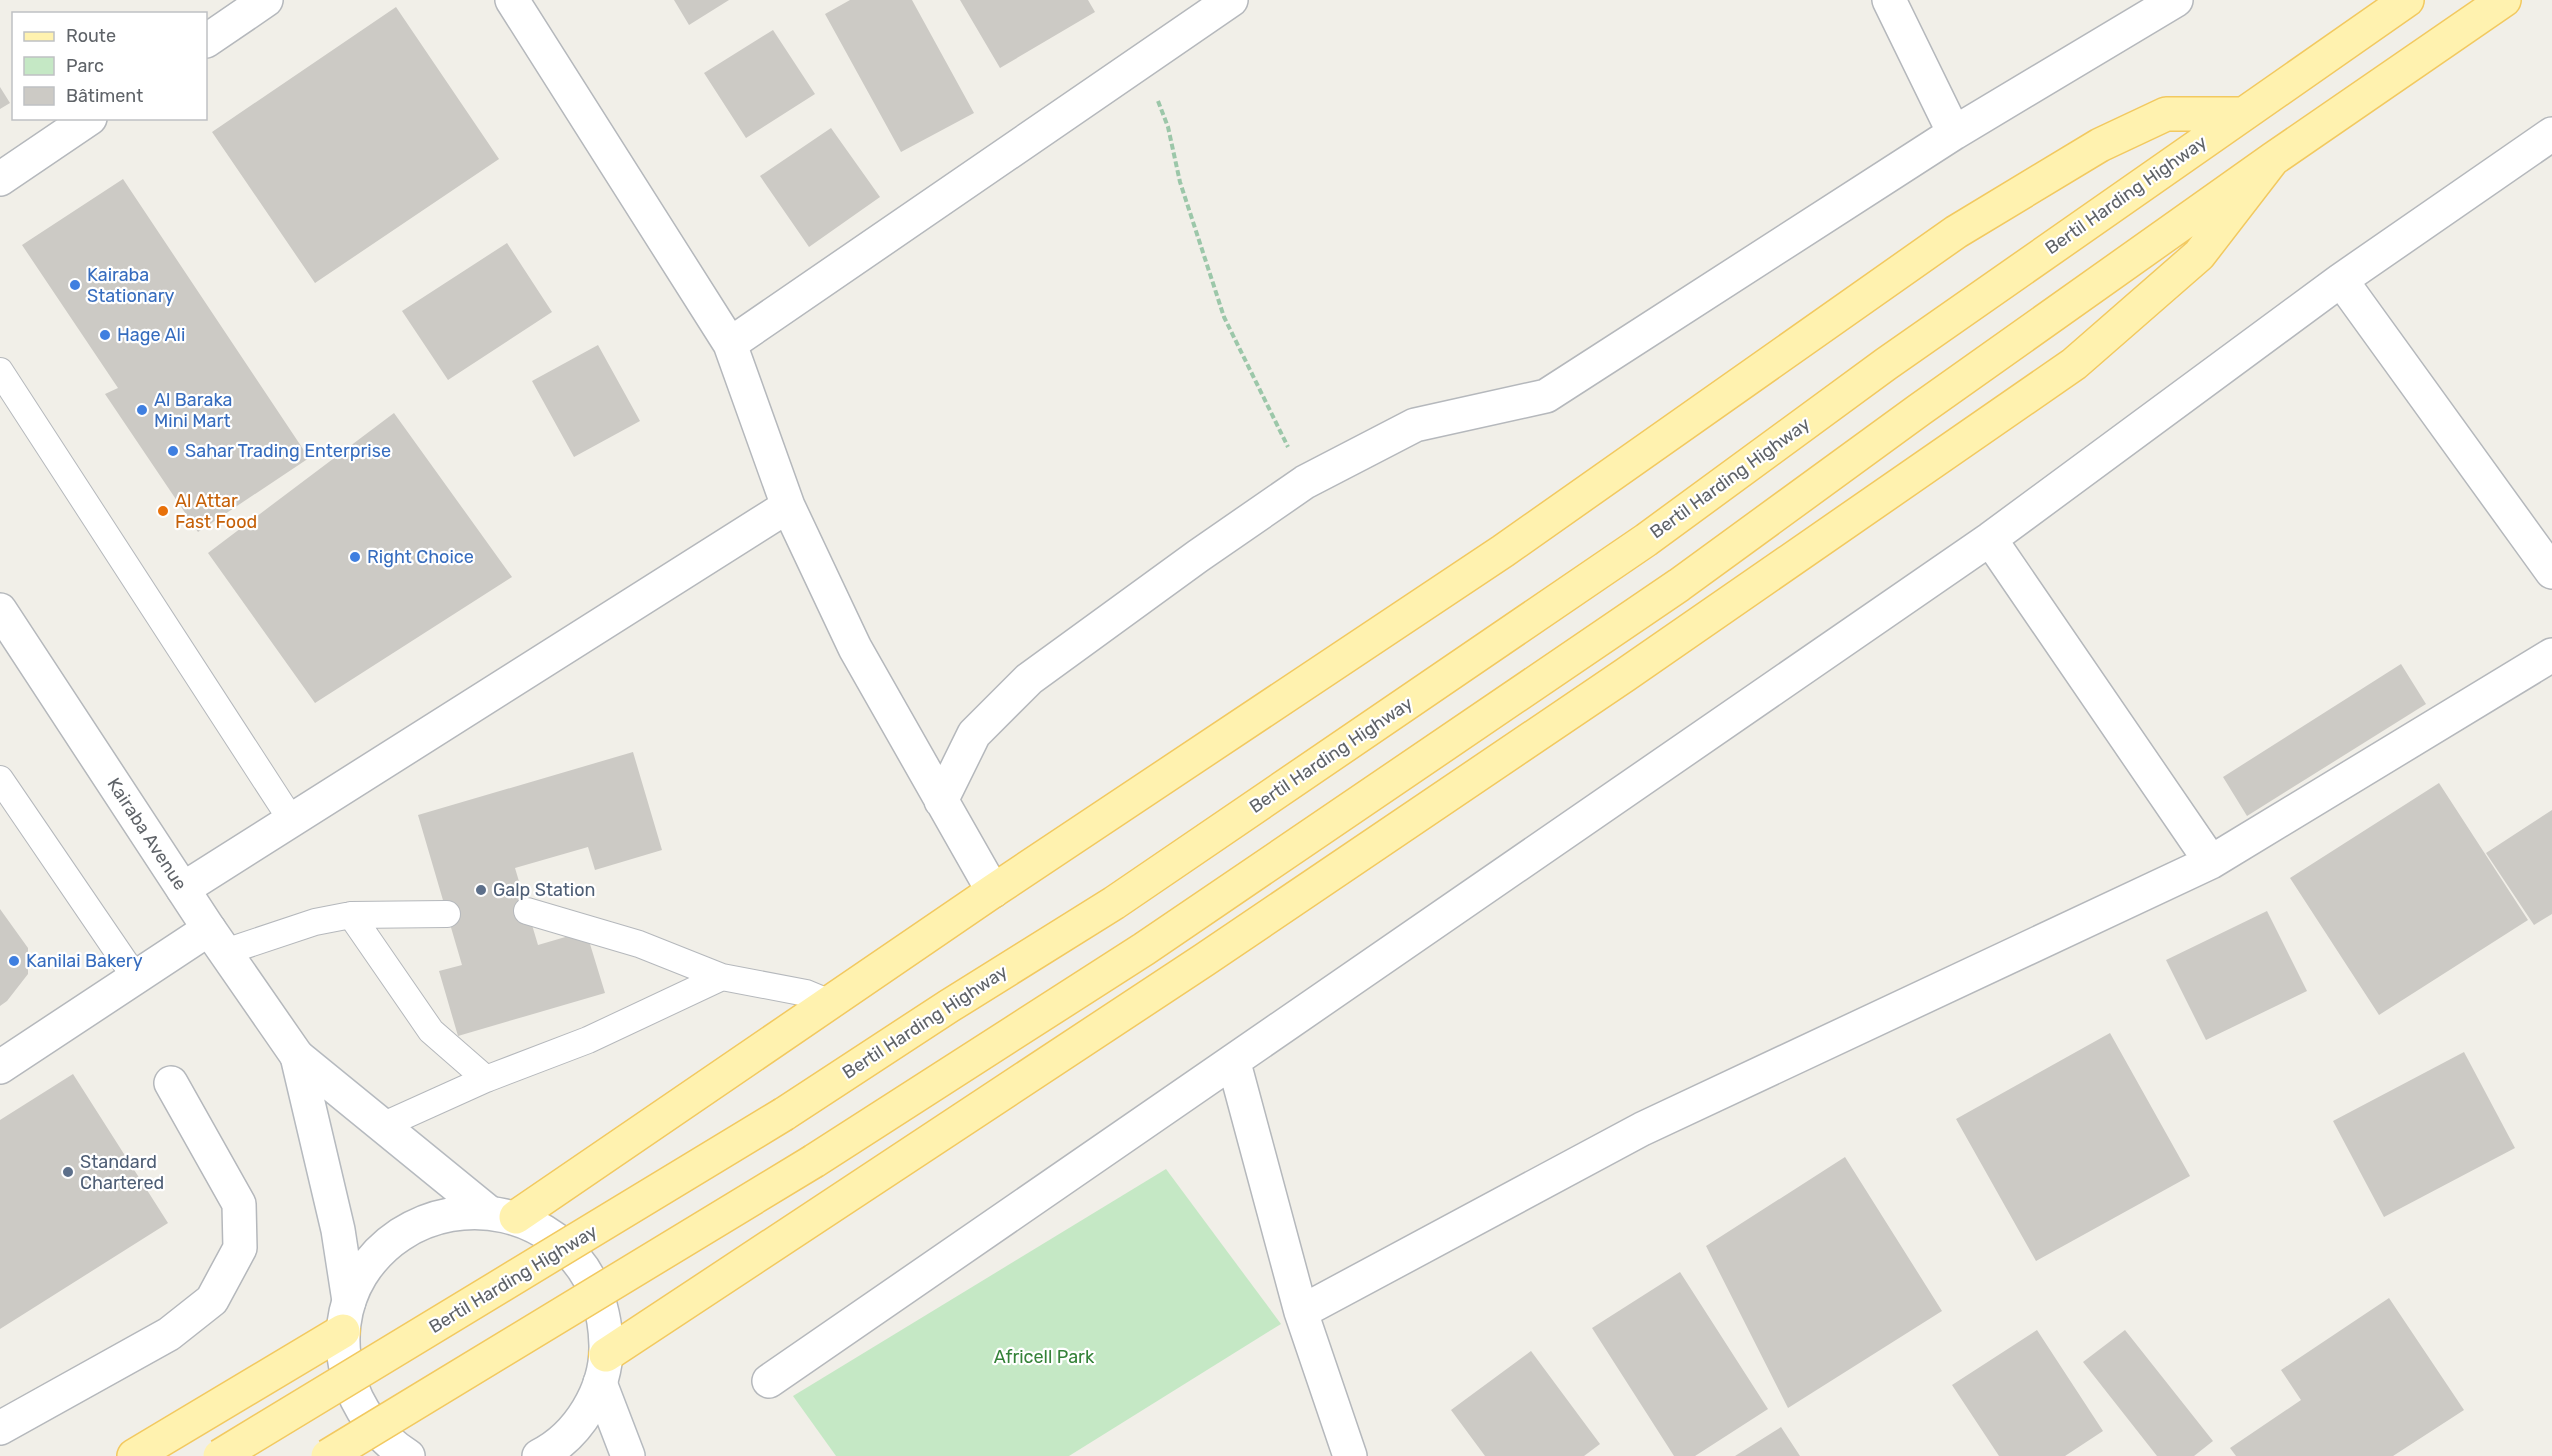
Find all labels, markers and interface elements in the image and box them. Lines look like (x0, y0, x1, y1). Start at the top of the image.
legend (12, 12, 207, 120)
text: Route (66, 25, 116, 47)
text: Parc (66, 55, 104, 77)
text: Bâtiment (66, 85, 143, 107)
street label: Bertil Harding Highway (2041, 131, 2211, 259)
place label: Kairaba Stationary (87, 264, 174, 307)
marker: Kairaba Stationary (68, 278, 82, 292)
place label: Hage Ali (117, 324, 185, 346)
marker: Hage Ali (98, 328, 112, 342)
place label: Al Baraka Mini Mart (154, 389, 232, 432)
marker: Al Baraka Mini Mart (135, 403, 149, 417)
street label: Bertil Harding Highway (1646, 413, 1814, 543)
place label: Sahar Trading Enterprise (185, 440, 391, 462)
marker: Sahar Trading Enterprise (166, 444, 180, 458)
place label: Al Attar Fast Food (175, 490, 257, 533)
marker: Al Attar Fast Food (156, 504, 170, 518)
place label: Right Choice (367, 546, 474, 568)
marker: Right Choice (348, 550, 362, 564)
street label: Bertil Harding Highway (1245, 692, 1417, 818)
street label: Kairaba Avenue (103, 774, 191, 894)
place label: Galp Station (493, 879, 595, 901)
marker: Galp Station (474, 883, 488, 897)
place label: Kanilai Bakery (26, 950, 143, 972)
marker: Kanilai Bakery (7, 954, 21, 968)
street label: Bertil Harding Highway (838, 960, 1012, 1084)
place label: Standard Chartered (80, 1151, 164, 1194)
marker: Standard Chartered (61, 1165, 75, 1179)
street label: Bertil Harding Highway (425, 1220, 601, 1338)
park label: Africell Park (994, 1346, 1095, 1368)

